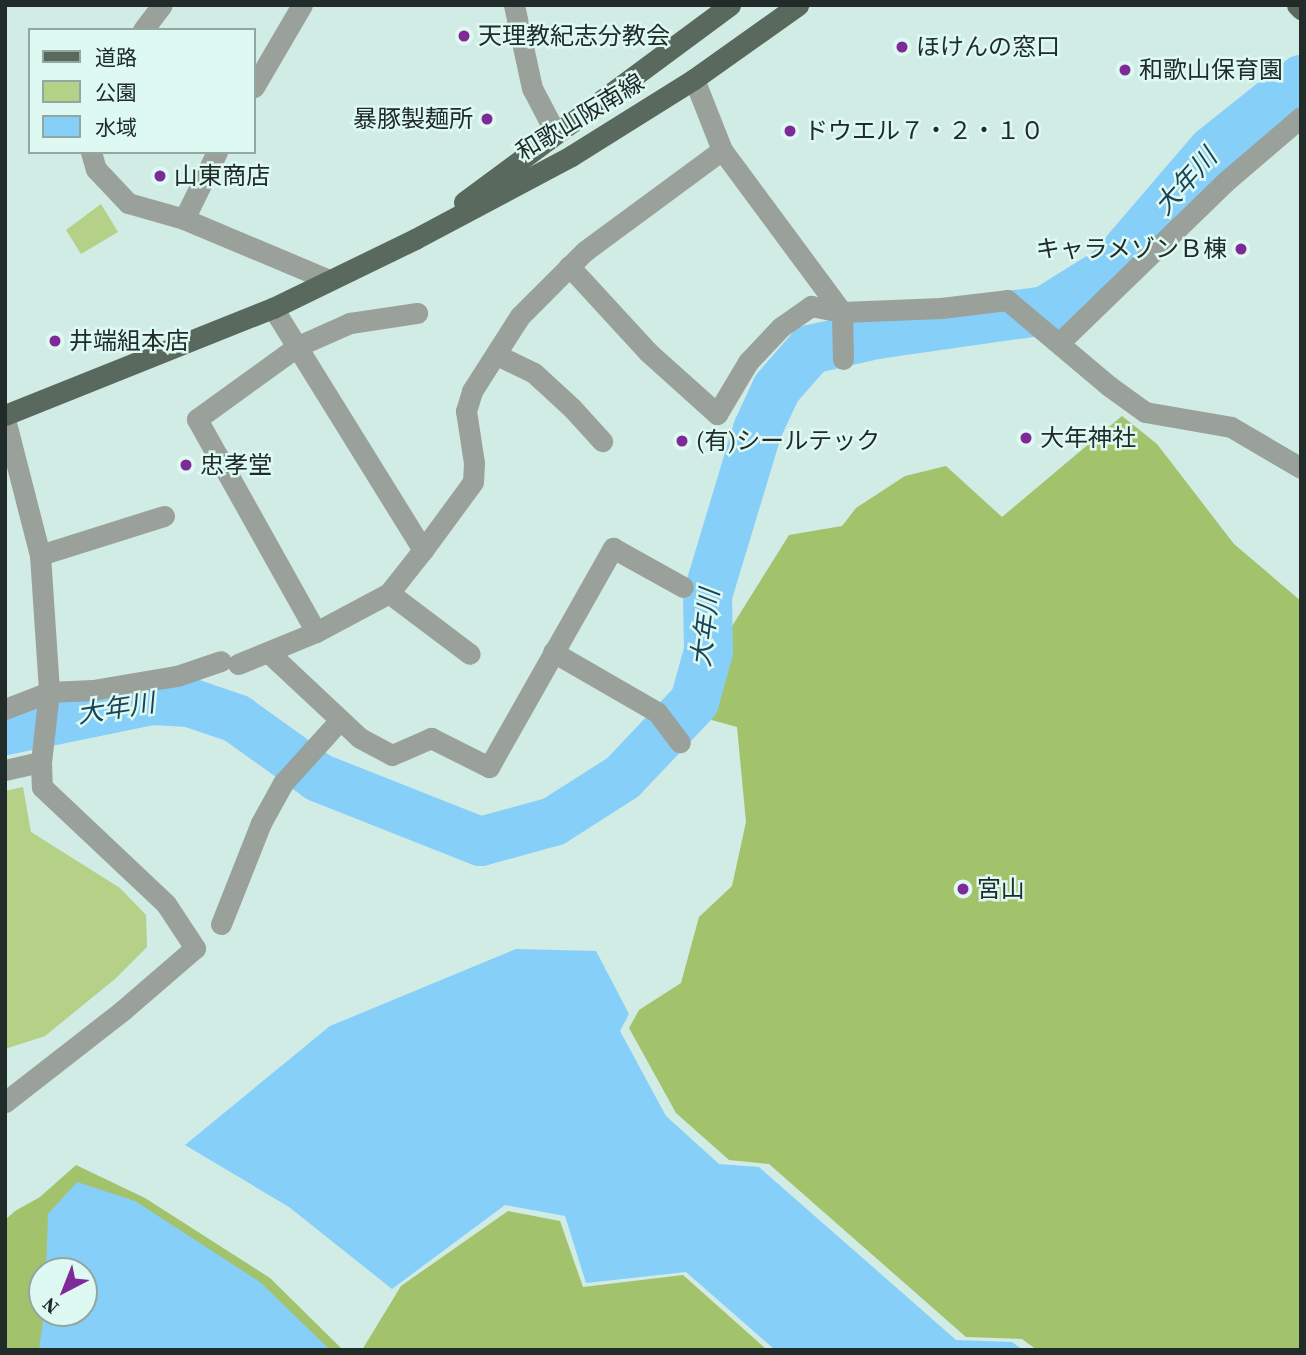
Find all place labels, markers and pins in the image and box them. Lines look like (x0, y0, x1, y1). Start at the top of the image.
place label: 天理教紀志分教会 (478, 22, 670, 50)
marker: 天理教紀志分教会 (456, 28, 472, 44)
place label: ほけんの窓口 (916, 33, 1060, 61)
marker: ほけんの窓口 (894, 39, 910, 55)
place label: 和歌山保育園 (1139, 56, 1283, 84)
marker: 和歌山保育園 (1117, 62, 1133, 78)
place label: 暴豚製麺所 (353, 105, 473, 133)
marker: 暴豚製麺所 (479, 111, 495, 127)
place label: ドウエル７・２・１０ (804, 117, 1044, 145)
marker: ドウエル７・２・１０ (782, 123, 798, 139)
place label: 山東商店 (174, 162, 270, 190)
marker: 山東商店 (152, 168, 168, 184)
place label: キャラメゾンＢ棟 (1035, 235, 1227, 263)
marker: キャラメゾンＢ棟 (1233, 241, 1249, 257)
place label: 井端組本店 (69, 327, 189, 355)
marker: 井端組本店 (47, 333, 63, 349)
place label: 大年神社 (1040, 424, 1136, 452)
place label: (有)シールテック (696, 427, 880, 455)
marker: 大年神社 (1018, 430, 1034, 446)
marker: (有)シールテック (674, 433, 690, 449)
place label: 忠孝堂 (200, 451, 272, 479)
marker: 忠孝堂 (178, 457, 194, 473)
place label: 宮山 (977, 875, 1025, 903)
marker: 宮山 (955, 881, 971, 897)

